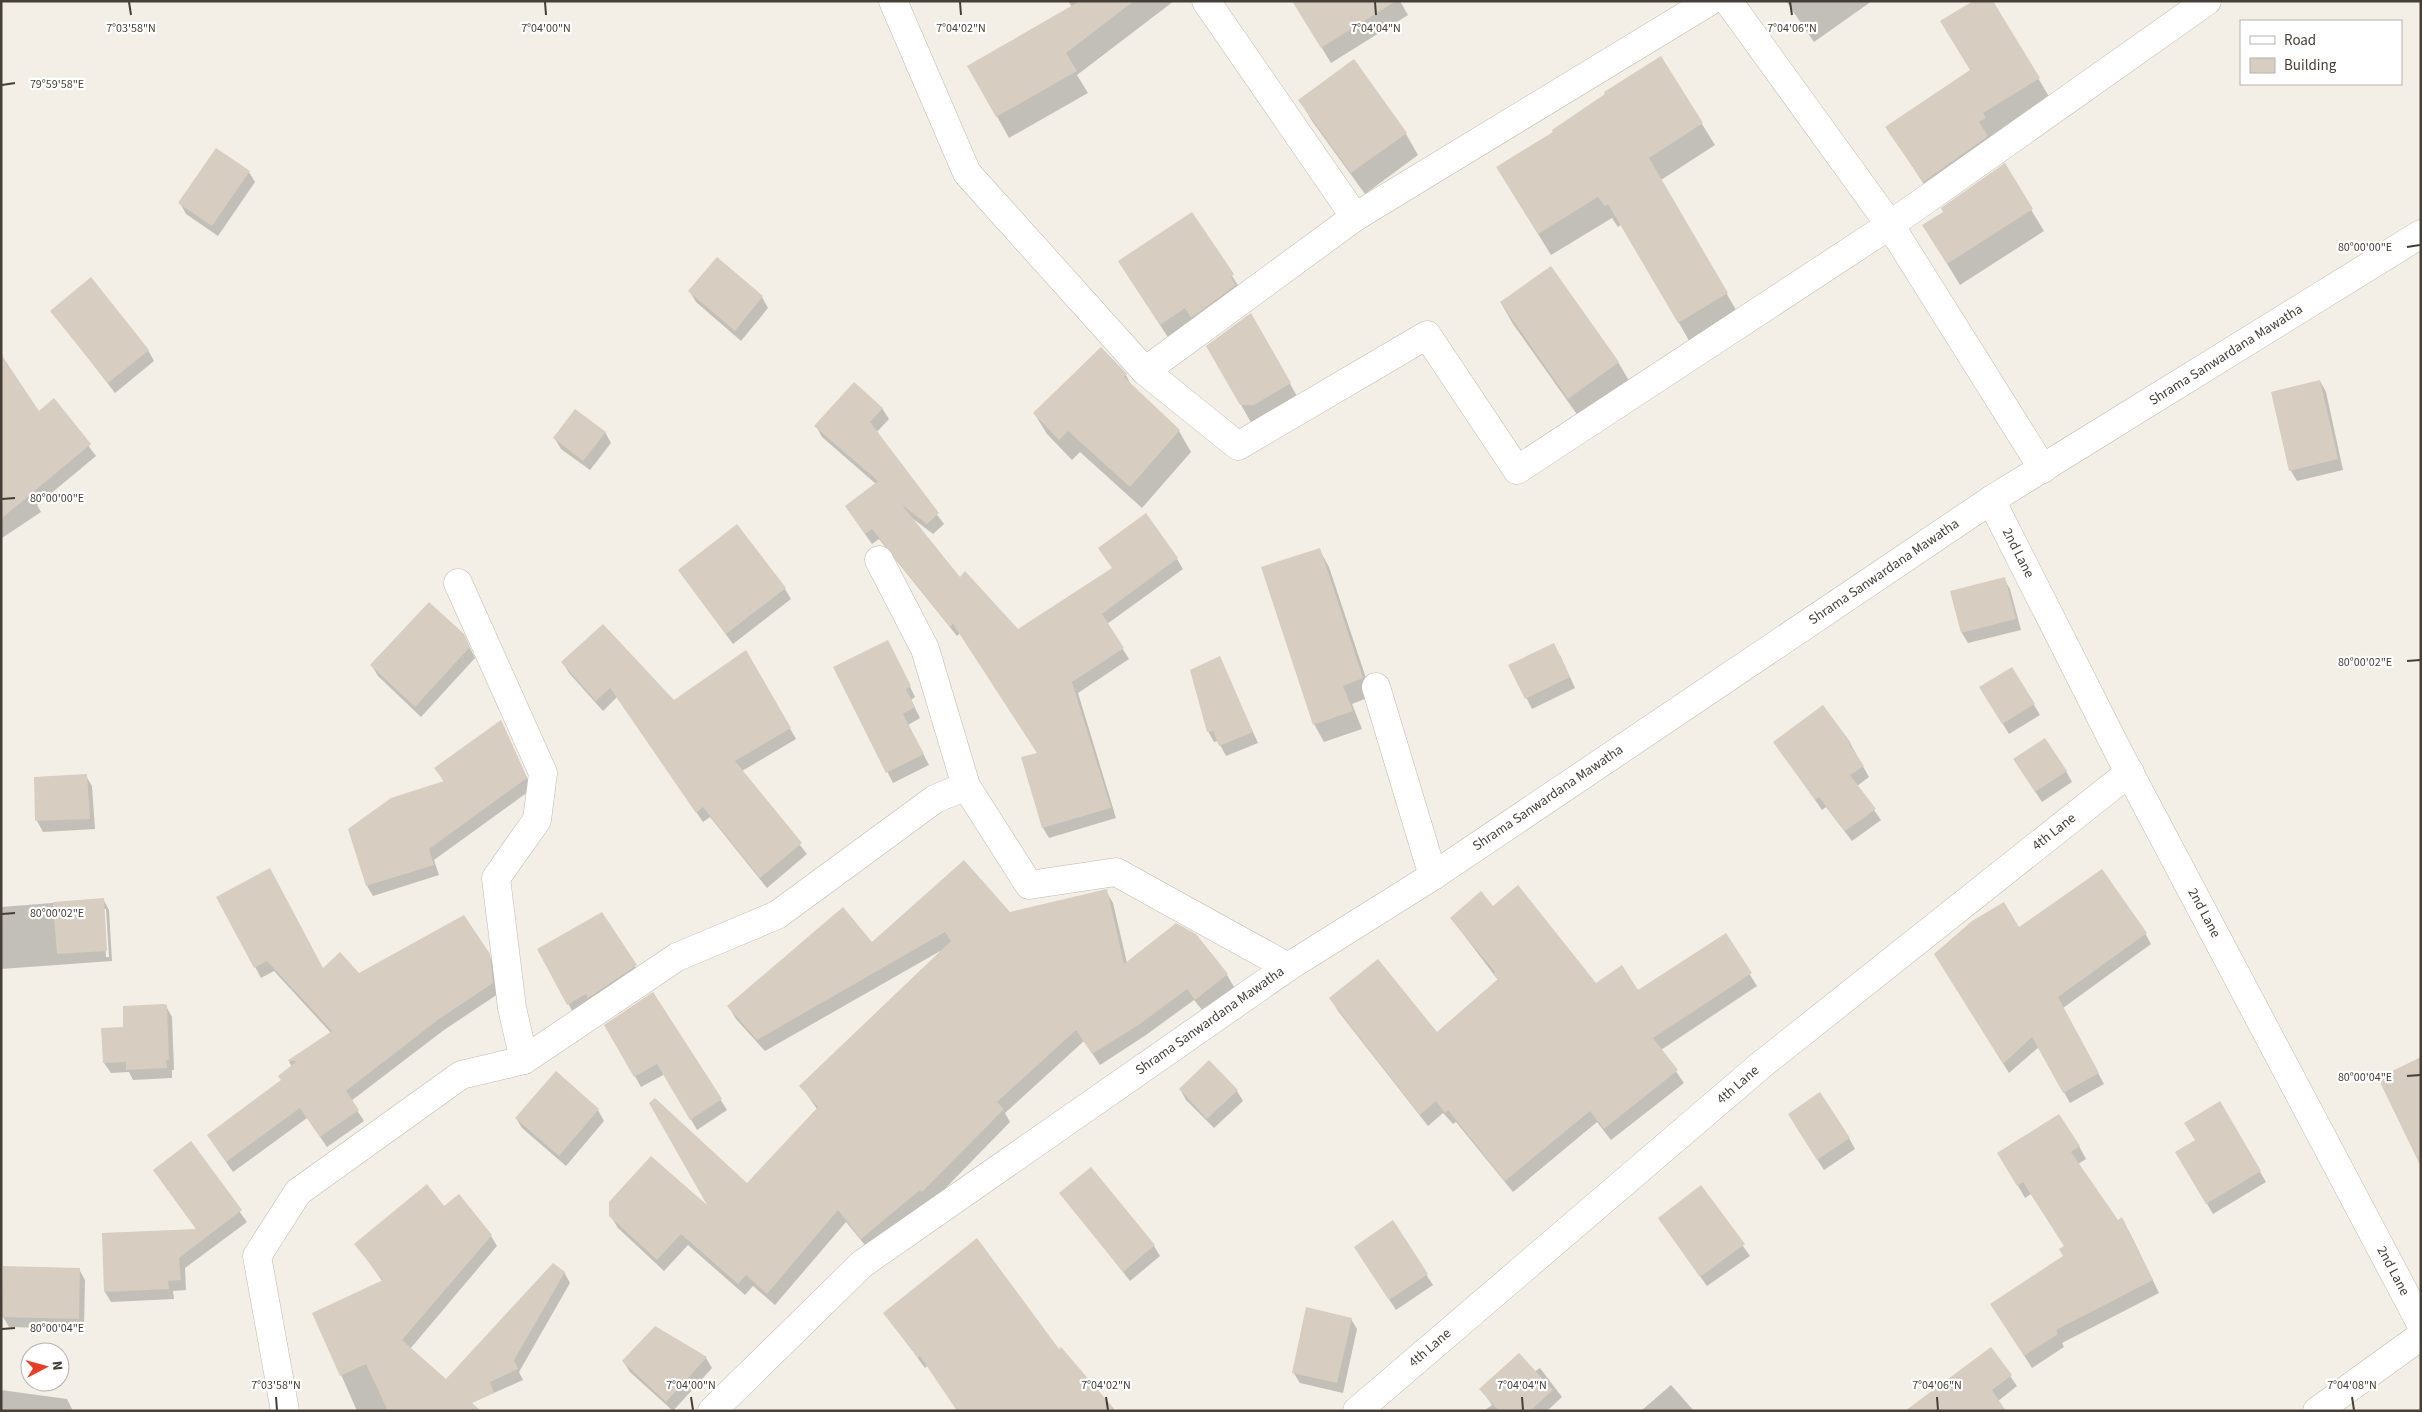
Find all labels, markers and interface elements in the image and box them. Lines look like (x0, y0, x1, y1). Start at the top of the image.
text: 7°03'58"N (106, 20, 156, 37)
text: 7°04'00"N (521, 20, 571, 37)
text: 7°04'02"N (936, 20, 986, 37)
text: 7°04'04"N (1351, 20, 1401, 37)
text: 7°04'06"N (1767, 20, 1817, 37)
legend (2240, 20, 2402, 85)
text: Road (2284, 30, 2316, 51)
text: Building (2284, 55, 2337, 76)
text: 79°59'58"E (30, 76, 84, 93)
text: 80°00'00"E (2338, 239, 2392, 256)
street label: Shrama Sanwardana Mawatha (2145, 299, 2307, 411)
text: 80°00'00"E (30, 490, 84, 507)
street label: Shrama Sanwardana Mawatha (1805, 514, 1963, 630)
street label: 2nd Lane (1997, 525, 2039, 581)
text: 80°00'02"E (2338, 654, 2392, 671)
street label: Shrama Sanwardana Mawatha (1469, 740, 1627, 856)
street label: 4th Lane (2028, 809, 2080, 855)
street label: 2nd Lane (2183, 885, 2225, 941)
text: 80°00'02"E (30, 905, 84, 922)
street label: Shrama Sanwardana Mawatha (1131, 962, 1289, 1080)
street label: 4th Lane (1712, 1061, 1764, 1109)
text: 80°00'04"E (2338, 1069, 2392, 1086)
street label: 2nd Lane (2372, 1243, 2414, 1299)
text: 80°00'04"E (30, 1320, 84, 1337)
street label: 4th Lane (1404, 1324, 1456, 1372)
north arrow (20, 1342, 70, 1392)
text: N (47, 1360, 67, 1371)
text: 7°03'58"N (251, 1377, 301, 1394)
text: 7°04'00"N (666, 1377, 716, 1394)
text: 7°04'02"N (1081, 1377, 1131, 1394)
text: 7°04'04"N (1497, 1377, 1547, 1394)
text: 7°04'06"N (1912, 1377, 1962, 1394)
text: 7°04'08"N (2327, 1377, 2377, 1394)

